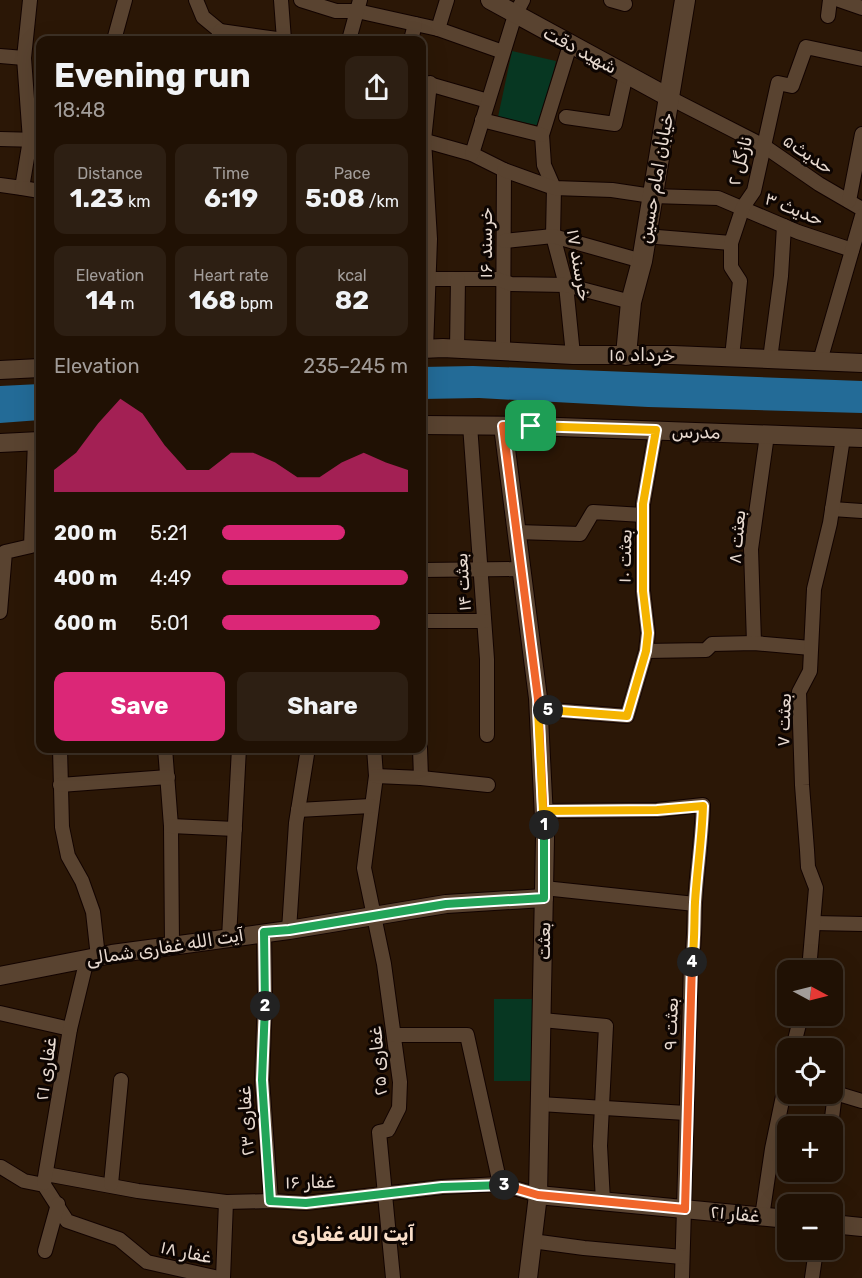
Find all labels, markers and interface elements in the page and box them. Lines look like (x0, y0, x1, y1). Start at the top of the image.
street label: شهید دقت (539, 21, 621, 79)
text: Evening run (54, 56, 251, 95)
button: share (345, 56, 408, 119)
text: 18:48 (54, 98, 106, 122)
street label: خیابان امام حسین (634, 111, 678, 245)
street label: حدیث۵ (778, 129, 838, 179)
street label: نازگل ۲ (723, 134, 757, 188)
text: Distance (77, 164, 143, 183)
text: Time (213, 164, 249, 183)
text: Pace (334, 164, 370, 183)
text: 1.23 (70, 183, 124, 214)
text: 6:19 (204, 183, 258, 214)
text: 5:08 (305, 183, 365, 214)
street label: حدیث ۳ (761, 187, 827, 231)
text: km (124, 192, 150, 211)
text: /km (365, 192, 399, 211)
street label: خرسند ۱۶ (475, 207, 497, 279)
street label: خرسند ۱۷ (562, 227, 596, 303)
text: Elevation (76, 266, 144, 285)
text: Heart rate (193, 266, 269, 285)
text: kcal (337, 266, 367, 285)
text: 14 (86, 285, 116, 316)
text: 168 (189, 285, 236, 316)
text: 82 (335, 285, 369, 316)
text: m (116, 294, 134, 313)
text: bpm (236, 294, 273, 313)
street label: ۱۵ خرداد (609, 344, 675, 366)
text: Elevation (54, 354, 140, 378)
text: 235–245 m (303, 354, 408, 378)
pin (505, 400, 556, 451)
icon: arrive (514, 409, 547, 442)
street label: مدرس (671, 420, 721, 444)
street label: بعثت ۸ (724, 509, 750, 565)
text: 200 m (54, 521, 117, 545)
text: 5:21 (150, 521, 187, 545)
street label: بعثت ۱۰ (614, 529, 636, 583)
street label: بعثت ۱۴ (450, 552, 476, 612)
text: 400 m (54, 566, 117, 590)
text: 4:49 (150, 566, 192, 590)
text: 600 m (54, 611, 117, 635)
text: 5:01 (150, 611, 188, 635)
button: Save (54, 672, 225, 741)
button: Share (237, 672, 408, 741)
street label: بعثت ۷ (772, 693, 796, 747)
pin: 5 (533, 695, 563, 725)
text: 5 (543, 700, 553, 719)
pin: 1 (529, 810, 559, 840)
text: 1 (540, 815, 548, 834)
street label: بعثت (533, 922, 555, 960)
street label: آیت الله غفاری شمالی (85, 924, 246, 970)
pin: 4 (677, 947, 707, 977)
text: 4 (687, 952, 697, 971)
north arrow (777, 960, 843, 1026)
map controls (777, 960, 843, 1260)
pin: 2 (250, 991, 280, 1021)
text: 2 (260, 996, 270, 1015)
street label: بعثت ۹ (659, 997, 683, 1051)
street label: غفاری ۲۵ (364, 1025, 392, 1097)
street label: غفاری ۲۱ (31, 1036, 61, 1102)
button: locate (777, 1038, 843, 1104)
street label: غفاری ۲۳ (233, 1085, 259, 1157)
button: + (777, 1116, 843, 1182)
pin: 3 (489, 1170, 519, 1200)
street label: غفار ۱۶ (285, 1171, 336, 1193)
text: 3 (499, 1175, 509, 1194)
button: − (777, 1194, 843, 1260)
street label: غفار ۲۱ (709, 1200, 761, 1228)
district label: آیت الله غفاری (291, 1222, 415, 1246)
street label: غفار ۱۸ (158, 1236, 214, 1268)

